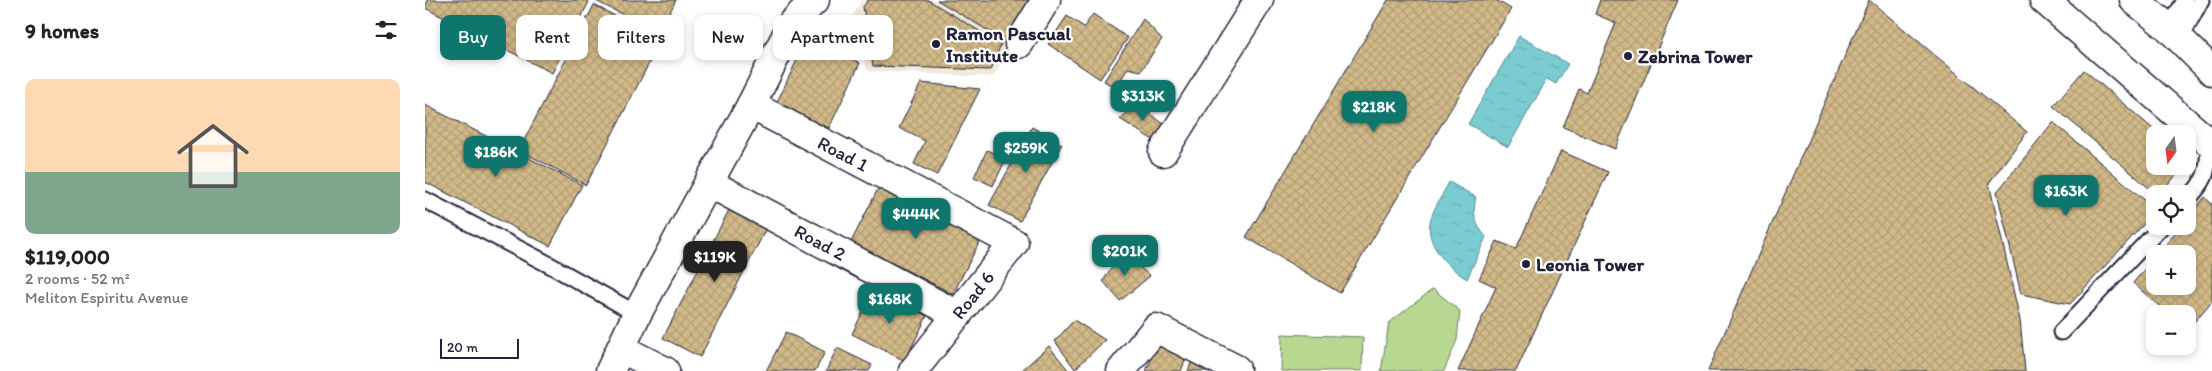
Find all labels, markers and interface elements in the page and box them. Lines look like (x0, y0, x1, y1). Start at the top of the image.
chip: Buy (440, 15, 506, 60)
chip: Rent (516, 15, 588, 60)
chip: Filters (598, 15, 684, 60)
chip: New (694, 15, 763, 60)
chip: Apartment (773, 15, 893, 60)
icon: filters (372, 16, 400, 44)
text: 9 homes (25, 18, 99, 43)
place label: Ramon Pascual Institute (946, 22, 1071, 67)
marker: Ramon Pascual Institute (930, 38, 942, 50)
place label: Zebrina Tower (1638, 45, 1753, 68)
marker: Zebrina Tower (1622, 50, 1634, 62)
pin: $313K (1108, 80, 1178, 122)
text: $313K (1121, 86, 1165, 105)
pin: $218K (1339, 90, 1409, 133)
text: $218K (1353, 97, 1395, 116)
icon: home (168, 111, 258, 201)
north arrow (2146, 125, 2196, 175)
map controls (2146, 125, 2196, 355)
street label: Road 1 (814, 131, 873, 176)
pin: $259K (991, 132, 1061, 174)
pin: $186K (461, 136, 531, 178)
text: $259K (1004, 138, 1048, 157)
text: $186K (475, 142, 518, 161)
pin: $163K (2031, 174, 2101, 217)
text: $163K (2045, 181, 2087, 200)
button: locate (2146, 185, 2196, 235)
pin: $444K (881, 198, 951, 240)
text: $444K (892, 204, 940, 223)
street label: Road 2 (791, 219, 850, 265)
pin: $201K (1090, 234, 1160, 277)
pin: $119K (680, 240, 750, 283)
text: $201K (1103, 241, 1147, 260)
text: $119,000 (25, 244, 110, 269)
button: + (2146, 245, 2196, 295)
text: $119K (694, 247, 736, 266)
place label: Leonia Tower (1536, 253, 1644, 276)
marker: Leonia Tower (1520, 258, 1532, 270)
street label: Road 6 (947, 266, 999, 324)
text: 2 rooms · 52 m² (25, 269, 130, 288)
pin: $168K (855, 282, 925, 325)
text: Meliton Espiritu Avenue (25, 288, 188, 307)
text: $168K (869, 289, 912, 308)
button: − (2146, 305, 2196, 355)
scale bar (440, 336, 519, 359)
text: 20 m (447, 339, 478, 356)

